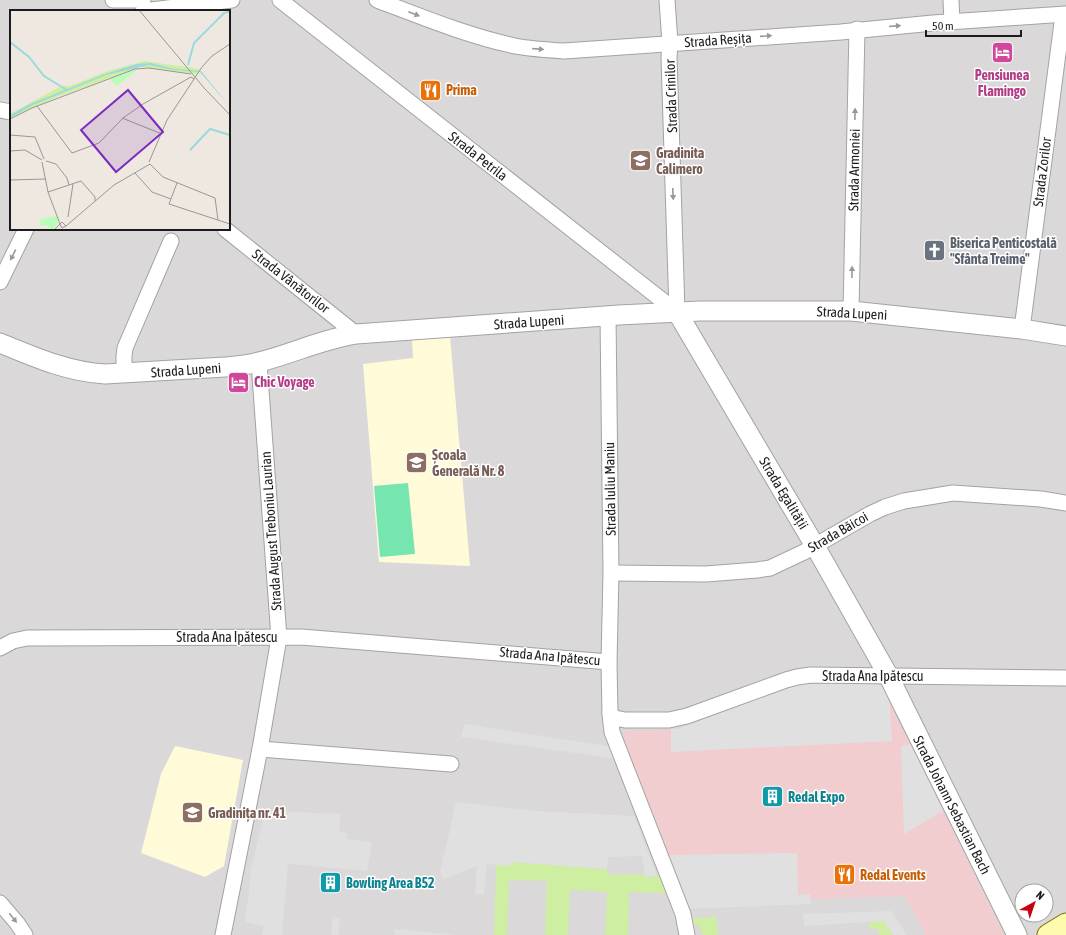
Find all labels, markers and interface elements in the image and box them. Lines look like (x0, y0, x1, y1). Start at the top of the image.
inset map (10, 10, 230, 230)
one-way arrow (408, 11, 420, 17)
scale bar (926, 12, 1021, 38)
text: 50 m (932, 19, 954, 33)
one-way arrow (889, 23, 901, 30)
street label: Strada Reșița (684, 30, 752, 50)
one-way arrow (760, 33, 772, 40)
hotel icon: Pensiunea Flamingo (989, 40, 1015, 66)
one-way arrow (532, 46, 544, 52)
street label: Strada Crinilor (662, 58, 680, 133)
place label: Pensiunea Flamingo (975, 67, 1030, 99)
restaurant icon: Prima (418, 77, 444, 103)
place label: Prima (446, 82, 477, 98)
one-way arrow (852, 107, 858, 120)
street label: Strada Petrila (445, 128, 511, 184)
street label: Strada Armoniei (845, 129, 863, 211)
street label: Strada Zorilor (1030, 136, 1054, 208)
place label: Gradinita Calimero (656, 145, 705, 177)
school or university icon: Gradinita Calimero (628, 148, 654, 174)
one-way arrow (670, 188, 677, 200)
place label: Biserica Penticostală "Sfânta Treime" (950, 235, 1057, 267)
church icon: Biserica Penticostală "Sfânta Treime" (922, 238, 948, 264)
street label: Strada Vânătorilor (249, 246, 334, 317)
one-way arrow (10, 250, 16, 261)
one-way arrow (849, 265, 855, 278)
street label: Strada Lupeni (816, 303, 888, 323)
street label: Strada Lupeni (493, 312, 565, 332)
street label: Strada Lupeni (150, 360, 222, 380)
hotel icon: Chic Voyage (226, 369, 252, 395)
place label: Chic Voyage (254, 374, 315, 390)
street label: Strada Iuliu Maniu (601, 442, 619, 536)
place label: Școala Generală Nr. 8 (432, 447, 505, 479)
school or university icon: Școala Generală Nr. 8 (403, 450, 429, 476)
street label: Strada August Treboniu Laurian (257, 451, 285, 611)
street label: Strada Egalității (756, 454, 812, 532)
street label: Strada Băicoi (805, 508, 871, 556)
street label: Strada Ana Ipătescu (176, 629, 278, 645)
street label: Strada Ana Ipătescu (499, 644, 601, 668)
street label: Strada Ana Ipătescu (822, 668, 924, 684)
street label: Strada Johann Sebastian Bach (910, 733, 994, 877)
building icon: Redal Expo (760, 784, 786, 810)
place label: Redal Expo (788, 789, 845, 805)
school or university icon: Gradinița nr. 41 (179, 800, 205, 826)
place label: Gradinița nr. 41 (208, 805, 286, 822)
restaurant icon: Redal Events (832, 862, 858, 888)
place label: Redal Events (860, 867, 926, 883)
building icon: Bowling Area B52 (317, 870, 343, 896)
place label: Bowling Area B52 (346, 875, 435, 891)
north arrow (1014, 883, 1054, 923)
text: N (1034, 889, 1047, 902)
one-way arrow (9, 913, 17, 924)

